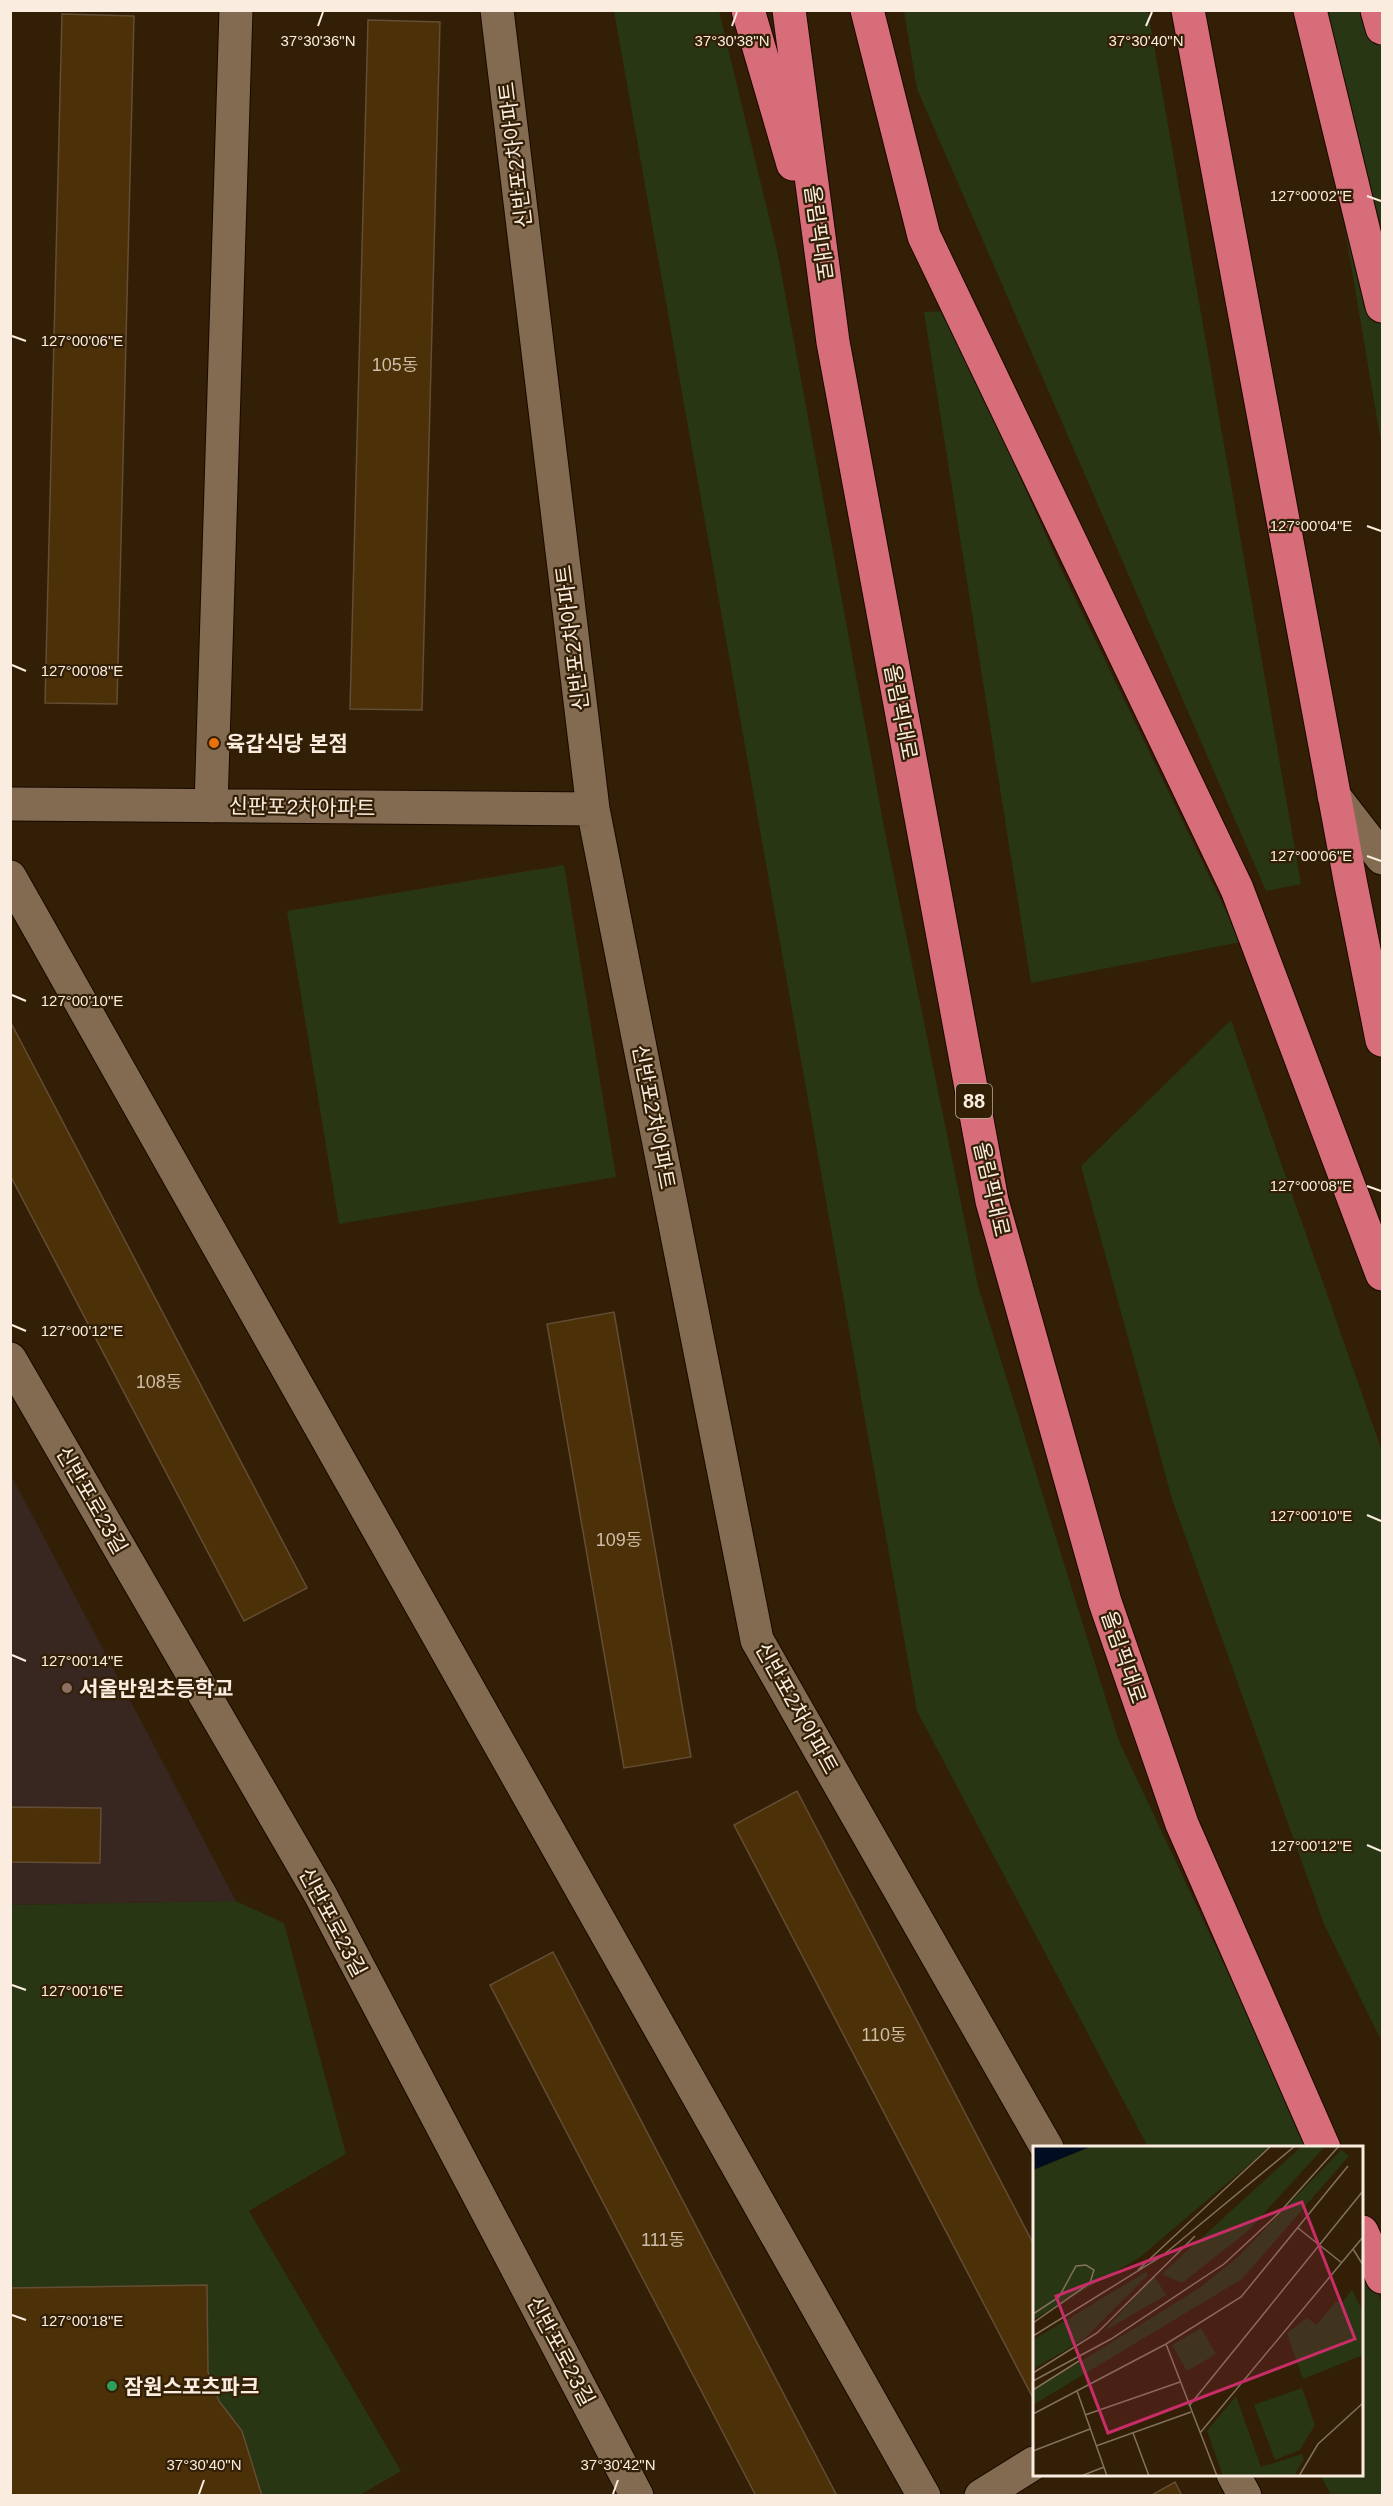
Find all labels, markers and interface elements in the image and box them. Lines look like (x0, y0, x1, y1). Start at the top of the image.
text: 37°30'36"N (280, 32, 356, 49)
text: 37°30'38"N (694, 32, 770, 49)
text: 37°30'40"N (1108, 32, 1184, 49)
street label: 신반포2차아파트 (495, 81, 535, 229)
street label: 올림픽대로 (801, 184, 837, 282)
text: 127°00'02"E (1270, 187, 1352, 204)
text: 127°00'06"E (41, 332, 123, 349)
house number: 105동 (372, 355, 418, 375)
text: 127°00'04"E (1270, 517, 1352, 534)
street label: 신반포2차아파트 (552, 564, 592, 712)
text: 127°00'08"E (41, 662, 123, 679)
street label: 올림픽대로 (880, 662, 922, 762)
place label: 육갑식당 본점 (226, 732, 348, 755)
marker: 육갑식당 본점 (207, 736, 221, 750)
street label: 신판포2차아파트 (228, 794, 376, 820)
text: 127°00'06"E (1270, 847, 1352, 864)
text: 127°00'10"E (41, 992, 123, 1009)
street label: 신반포2차아파트 (629, 1043, 679, 1191)
road number: 88 (956, 1084, 992, 1118)
street label: 올림픽대로 (970, 1139, 1014, 1239)
text: 127°00'08"E (1270, 1177, 1352, 1194)
text: 127°00'12"E (41, 1322, 123, 1339)
house number: 108동 (136, 1372, 182, 1392)
street label: 신반포로23길 (52, 1442, 132, 1558)
text: 127°00'10"E (1270, 1507, 1352, 1524)
house number: 109동 (596, 1530, 642, 1550)
street label: 올림픽대로 (1097, 1608, 1151, 1706)
street label: 신반포2차아파트 (751, 1638, 843, 1778)
text: 127°00'14"E (41, 1652, 123, 1669)
place label: 서울반원초등학교 (79, 1677, 234, 1700)
marker: 서울반원초등학교 (60, 1681, 74, 1695)
text: 127°00'12"E (1270, 1837, 1352, 1854)
street label: 신반포로23길 (295, 1864, 371, 1980)
text: 127°00'16"E (41, 1982, 123, 1999)
house number: 110동 (861, 2025, 907, 2045)
inset map (1033, 2146, 1363, 2476)
house number: 111동 (641, 2230, 685, 2250)
street label: 신반포로23길 (523, 2293, 599, 2409)
text: 127°00'18"E (41, 2312, 123, 2329)
place label: 잠원스포츠파크 (124, 2375, 259, 2398)
marker: 잠원스포츠파크 (105, 2379, 119, 2393)
text: 37°30'40"N (166, 2456, 242, 2473)
text: 37°30'42"N (580, 2456, 656, 2473)

